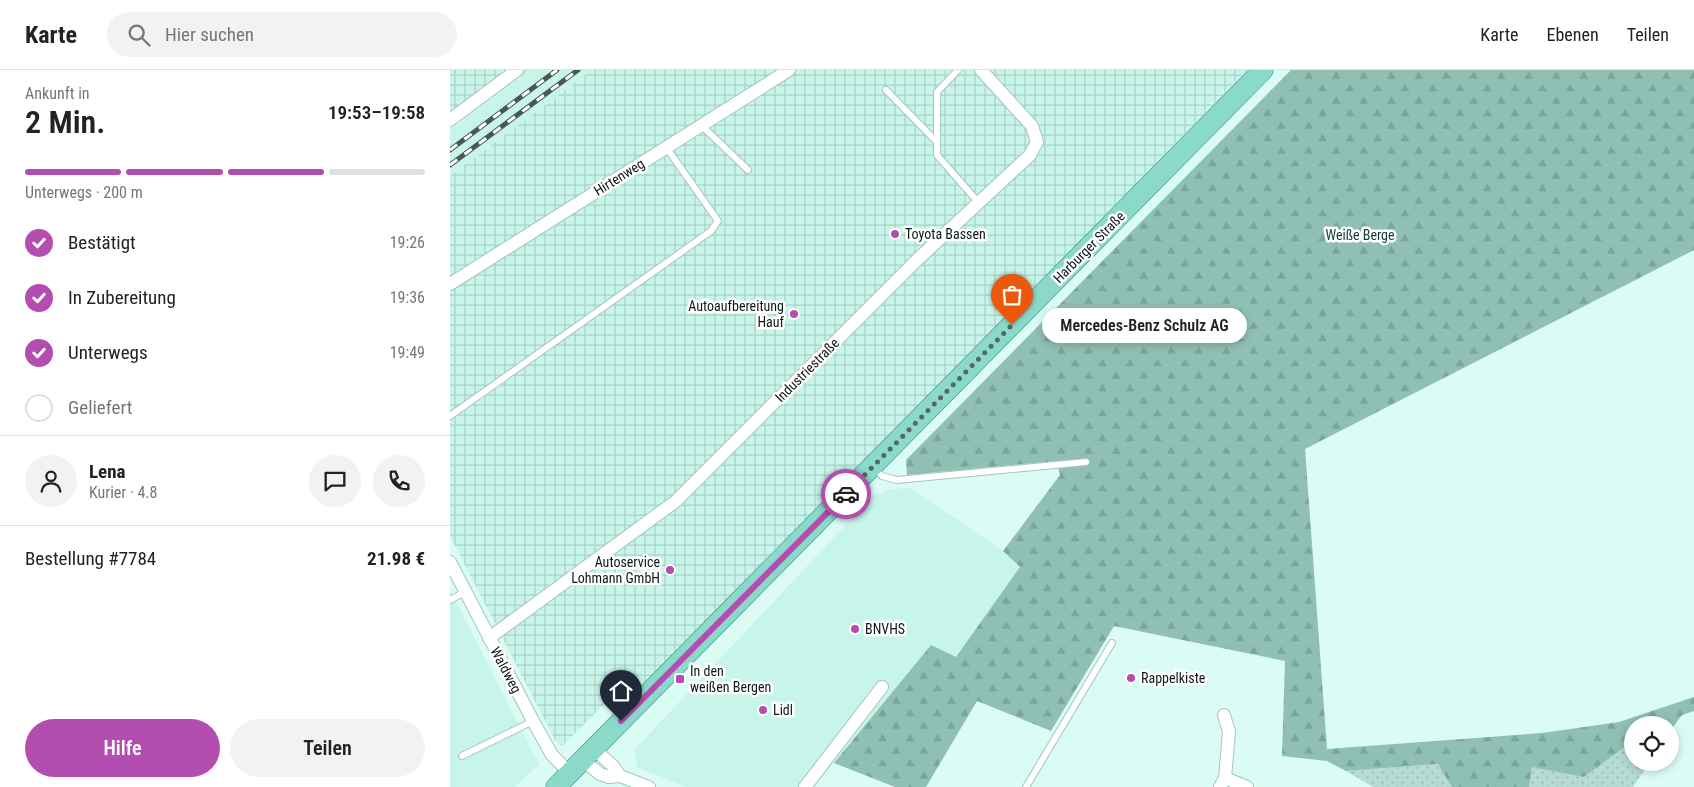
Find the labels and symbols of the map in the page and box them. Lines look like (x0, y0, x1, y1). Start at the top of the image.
street label: Hirtenweg (591, 155, 647, 199)
street label: Harburger Straße (1050, 208, 1128, 286)
place label: Toyota Bassen (905, 226, 986, 242)
park label: Weiße Berge (1325, 227, 1395, 243)
marker: Toyota Bassen (889, 228, 901, 240)
pin (991, 274, 1033, 325)
place label: Autoaufbereitung Hauf (688, 298, 785, 330)
marker: Autoaufbereitung Hauf (788, 308, 800, 320)
callout: Mercedes-Benz Schulz AG (1042, 308, 1247, 342)
street label: Industriestraße (772, 334, 843, 405)
courier (821, 469, 871, 519)
place label: Autoservice Lohmann GmbH (571, 554, 660, 586)
marker: Autoservice Lohmann GmbH (664, 564, 676, 576)
place label: BNVHS (865, 621, 905, 637)
marker: BNVHS (849, 623, 861, 635)
street label: Waldweg (487, 644, 525, 696)
place label: In den weißen Bergen (690, 663, 771, 695)
pin (600, 670, 642, 721)
place label: Rappelkiste (1141, 670, 1206, 686)
marker: Rappelkiste (1125, 672, 1137, 684)
marker: In den weißen Bergen (674, 673, 686, 685)
place label: Lidl (773, 702, 793, 718)
marker: Lidl (757, 704, 769, 716)

